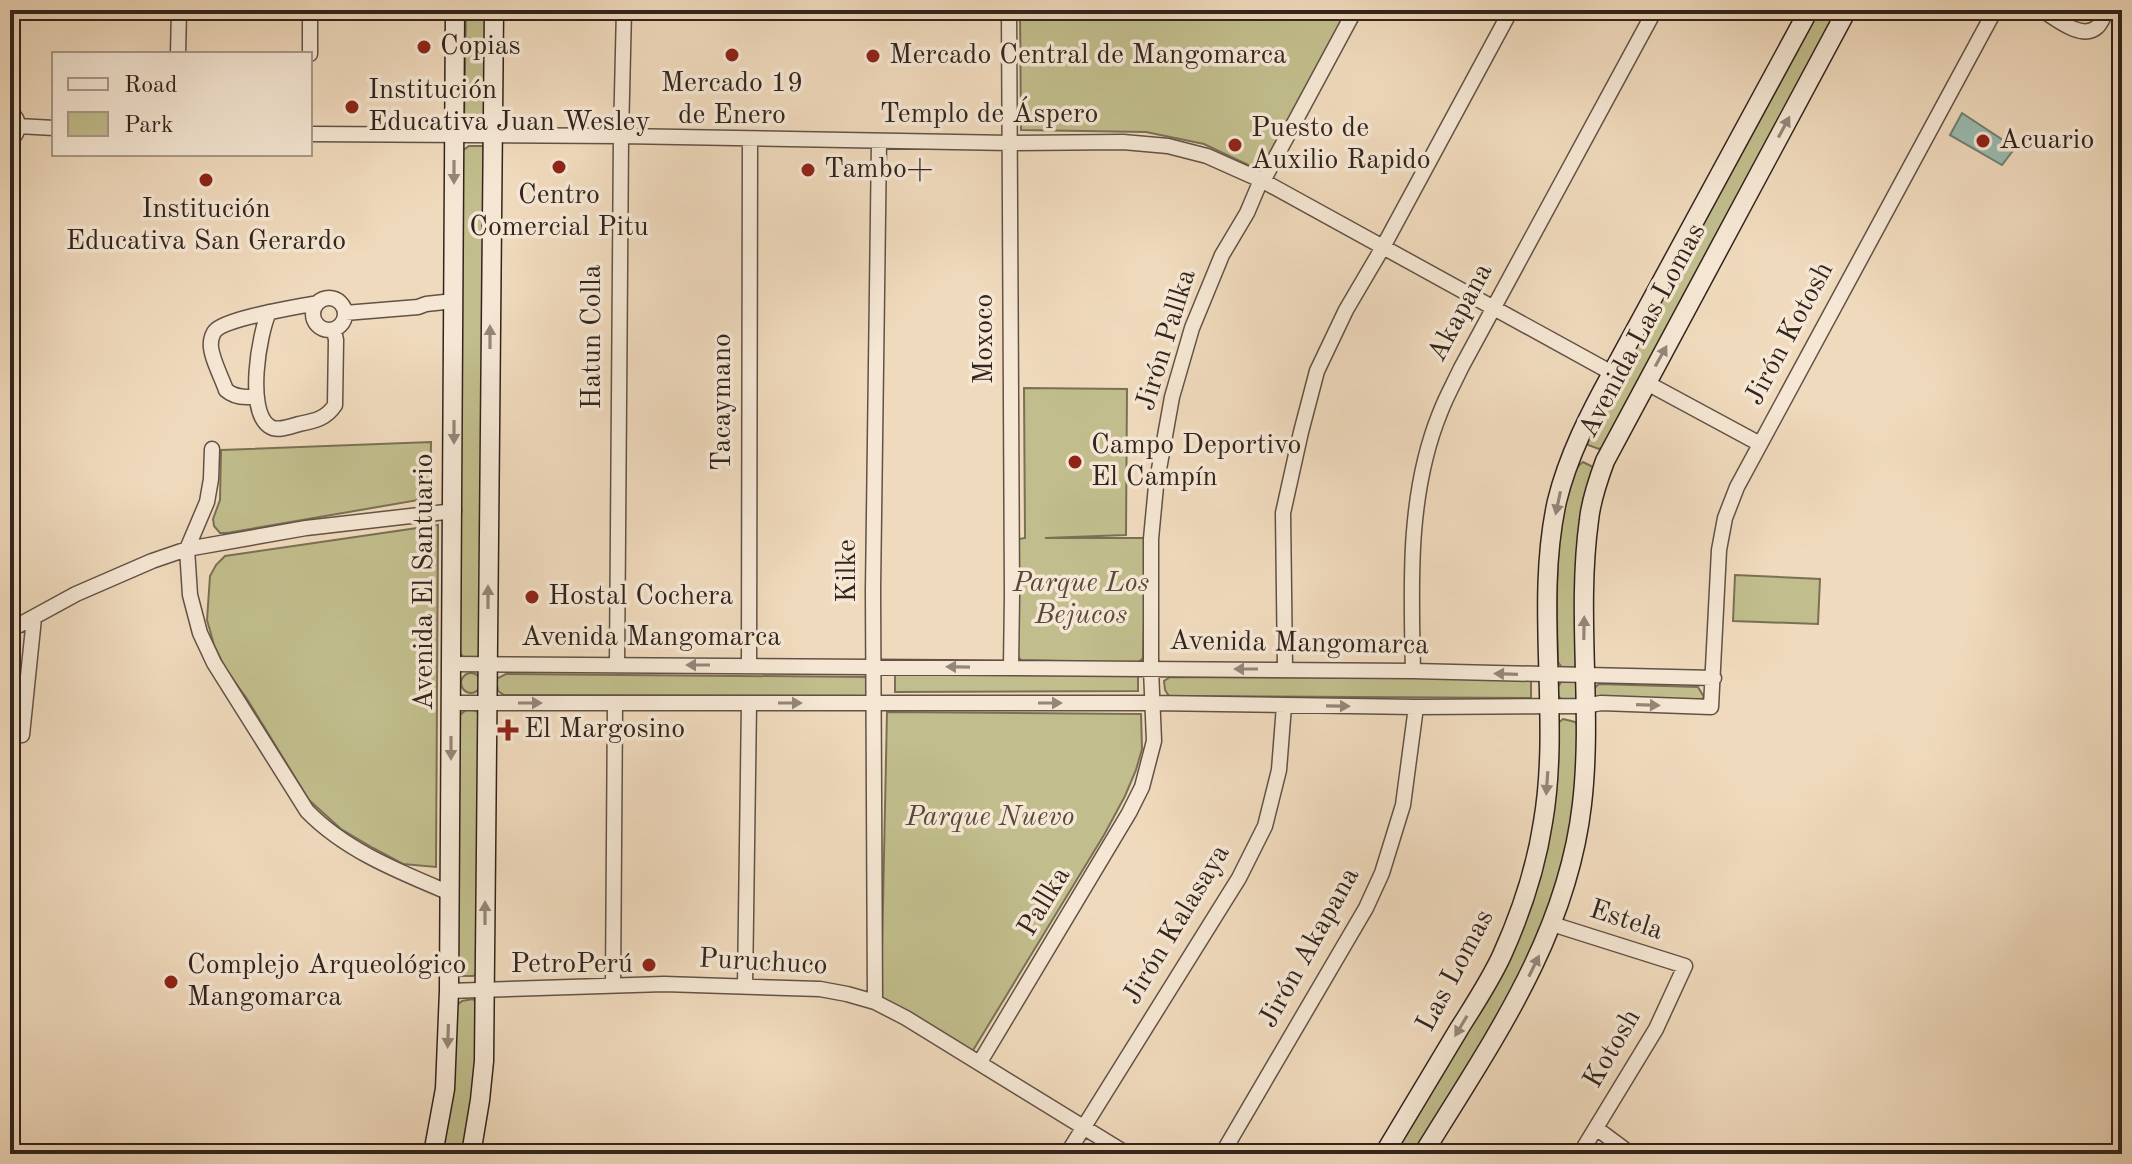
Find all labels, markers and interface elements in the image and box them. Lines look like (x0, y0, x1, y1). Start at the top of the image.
place label: Copias (440, 33, 521, 61)
marker: Copias (415, 38, 433, 56)
place label: Mercado Central de Mangomarca (889, 42, 1287, 70)
marker: Mercado 19 de Enero (723, 46, 741, 64)
marker: Mercado Central de Mangomarca (864, 47, 882, 65)
legend (52, 52, 312, 156)
place label: Mercado 19 de Enero (661, 70, 803, 130)
text: Road (124, 74, 177, 98)
place label: Institución Educativa Juan Wesley (368, 77, 650, 137)
street label: Templo de Áspero (880, 96, 1098, 129)
marker: Institución Educativa Juan Wesley (343, 98, 361, 116)
text: Park (124, 114, 173, 138)
place label: Puesto de Auxilio Rapido (1251, 115, 1431, 175)
one-way arrow (1778, 116, 1791, 139)
place label: Acuario (1999, 127, 2094, 155)
marker: Acuario (1974, 132, 1992, 150)
marker: Puesto de Auxilio Rapido (1226, 136, 1244, 154)
place label: Tambo+ (824, 156, 933, 184)
marker: Centro Comercial Pitu (550, 158, 568, 176)
one-way arrow (448, 160, 460, 185)
marker: Tambo+ (799, 161, 817, 179)
marker: Institución Educativa San Gerardo (197, 171, 215, 189)
place label: Centro Comercial Pitu (469, 182, 649, 242)
place label: Institución Educativa San Gerardo (66, 196, 346, 256)
street label: Avenida Las Lomas (1575, 219, 1711, 443)
street label: Jirón Kotosh (1741, 258, 1839, 410)
street label: Akapana (1424, 259, 1499, 367)
street label: Hatun Colla (579, 264, 607, 410)
street label: Jirón Pallka (1132, 266, 1202, 414)
street label: Moxoco (971, 294, 999, 384)
one-way arrow (484, 324, 496, 349)
street label: Tacaymano (709, 333, 737, 471)
one-way arrow (1654, 345, 1668, 368)
one-way arrow (448, 420, 460, 445)
place label: Campo Deportivo El Campín (1091, 432, 1301, 492)
street label: Avenida El Santuario (411, 453, 439, 711)
marker: Campo Deportivo El Campín (1066, 453, 1084, 471)
one-way arrow (1551, 490, 1564, 515)
street label: Kilke (834, 539, 862, 603)
park label: Parque Los Bejucos (1012, 570, 1150, 630)
place label: Hostal Cochera (548, 583, 734, 611)
one-way arrow (482, 584, 494, 609)
marker: Hostal Cochera (523, 588, 541, 606)
one-way arrow (1578, 615, 1591, 640)
street label: Avenida Mangomarca (521, 624, 781, 652)
street label: Avenida Mangomarca (1169, 628, 1429, 660)
one-way arrow (685, 659, 710, 671)
one-way arrow (945, 660, 970, 673)
one-way arrow (1233, 663, 1258, 675)
one-way arrow (1493, 667, 1518, 680)
one-way arrow (518, 697, 543, 709)
one-way arrow (778, 697, 803, 709)
one-way arrow (1038, 697, 1063, 709)
one-way arrow (1636, 698, 1661, 711)
one-way arrow (1326, 700, 1351, 712)
place label: El Margosino (524, 716, 685, 744)
marker: El Margosino (499, 721, 517, 739)
one-way arrow (445, 736, 458, 761)
one-way arrow (1540, 771, 1553, 796)
park label: Parque Nuevo (905, 804, 1074, 832)
street label: Jirón Kalasaya (1118, 840, 1236, 1010)
street label: Pallka (1014, 862, 1076, 941)
street label: Jirón Akapana (1255, 863, 1365, 1033)
street label: Estela (1586, 896, 1666, 946)
one-way arrow (479, 900, 491, 925)
street label: Las Lomas (1412, 906, 1500, 1036)
street label: Puruchuco (698, 946, 828, 980)
place label: PetroPerú (510, 951, 633, 979)
place label: Complejo Arqueológico Mangomarca (187, 952, 466, 1012)
one-way arrow (1527, 955, 1541, 978)
marker: PetroPerú (640, 956, 658, 974)
marker: Complejo Arqueológico Mangomarca (162, 973, 180, 991)
street label: Kotosh (1579, 1005, 1647, 1093)
one-way arrow (1454, 1015, 1468, 1037)
one-way arrow (441, 1024, 454, 1049)

